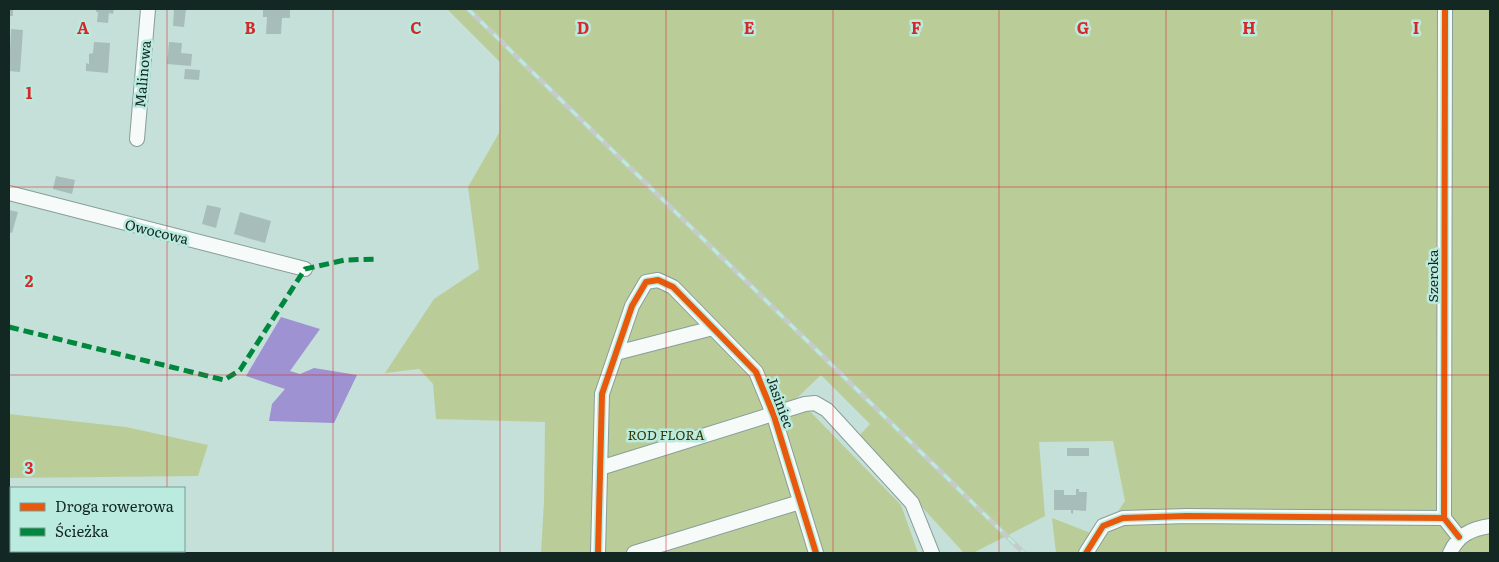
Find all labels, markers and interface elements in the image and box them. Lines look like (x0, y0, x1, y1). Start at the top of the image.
text: A (77, 15, 89, 39)
text: B (244, 15, 256, 39)
text: C (410, 15, 422, 39)
text: D (577, 15, 589, 39)
text: E (744, 15, 755, 39)
text: F (911, 15, 921, 39)
text: G (1077, 15, 1089, 39)
text: H (1242, 15, 1256, 39)
text: I (1413, 15, 1419, 39)
street label: Malinowa (129, 39, 155, 108)
text: 1 (26, 80, 33, 104)
street label: Owocowa (123, 213, 191, 249)
street label: Szeroka (1422, 249, 1442, 302)
text: 2 (25, 268, 34, 292)
street label: Jasiniec (762, 373, 800, 431)
park label: ROD FLORA (627, 424, 705, 444)
text: 3 (25, 455, 34, 479)
legend (10, 487, 185, 552)
text: Droga rowerowa (55, 494, 175, 517)
text: Ścieżka (55, 519, 110, 542)

